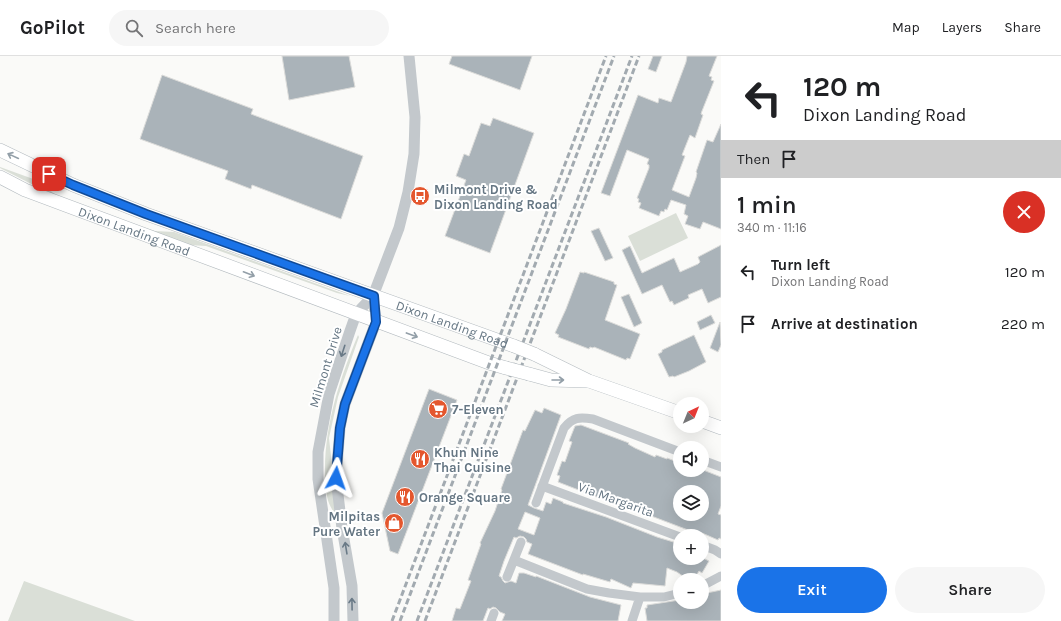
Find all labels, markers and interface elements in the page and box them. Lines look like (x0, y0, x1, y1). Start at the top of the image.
search box (109, 10, 389, 46)
text: GoPilot (20, 17, 85, 39)
icon: search (123, 17, 145, 39)
text: Search here (155, 19, 236, 37)
text: Map (892, 19, 920, 36)
text: Layers (942, 19, 982, 36)
text: Share (1004, 19, 1041, 36)
text: 120 m (803, 70, 881, 103)
icon: left (737, 72, 789, 124)
text: Dixon Landing Road (803, 104, 966, 126)
icon: arrive (778, 148, 800, 170)
text: Then (737, 150, 770, 168)
one-way arrow (7, 152, 19, 159)
pin (32, 157, 66, 191)
icon: arrive (38, 163, 60, 185)
place label: Milmont Drive & Dixon Landing Road (434, 182, 558, 212)
bus stop icon: Milmont Drive & Dixon Landing Road (409, 185, 431, 207)
text: 1 min (737, 191, 797, 219)
button: close (1003, 191, 1045, 233)
street label: Dixon Landing Road (76, 204, 192, 259)
text: 340 m · 11:16 (737, 220, 807, 235)
text: Turn left (771, 256, 830, 274)
icon: left (737, 261, 759, 283)
text: 120 m (1005, 263, 1045, 281)
one-way arrow (242, 271, 254, 279)
text: Dixon Landing Road (771, 274, 889, 289)
street label: Dixon Landing Road (394, 297, 510, 351)
icon: arrive (737, 313, 759, 335)
text: Arrive at destination (771, 315, 918, 333)
text: 220 m (1001, 315, 1045, 333)
street label: Milmont Drive (306, 324, 345, 409)
one-way arrow (406, 332, 418, 340)
one-way arrow (339, 345, 346, 358)
one-way arrow (551, 376, 564, 384)
north arrow (673, 397, 709, 433)
map controls (673, 397, 709, 609)
supermarket icon: 7-Eleven (427, 398, 449, 420)
place label: 7-Eleven (452, 402, 504, 417)
button: sound (673, 441, 709, 477)
place label: Khun Nine Thai Cuisine (434, 445, 511, 475)
restaurant icon: Khun Nine Thai Cuisine (409, 448, 431, 470)
position arrow (315, 457, 357, 499)
street label: Via Margarita (576, 479, 656, 520)
button: layers (673, 485, 709, 521)
restaurant icon: Orange Square (394, 486, 416, 508)
place label: Orange Square (419, 490, 511, 506)
place label: Milpitas Pure Water (313, 509, 381, 539)
shop icon: Milpitas Pure Water (383, 512, 405, 534)
button: + (673, 529, 709, 565)
one-way arrow (342, 542, 350, 555)
button: Exit (737, 567, 887, 613)
button: Share (895, 567, 1045, 613)
button: − (673, 573, 709, 609)
one-way arrow (348, 598, 356, 611)

